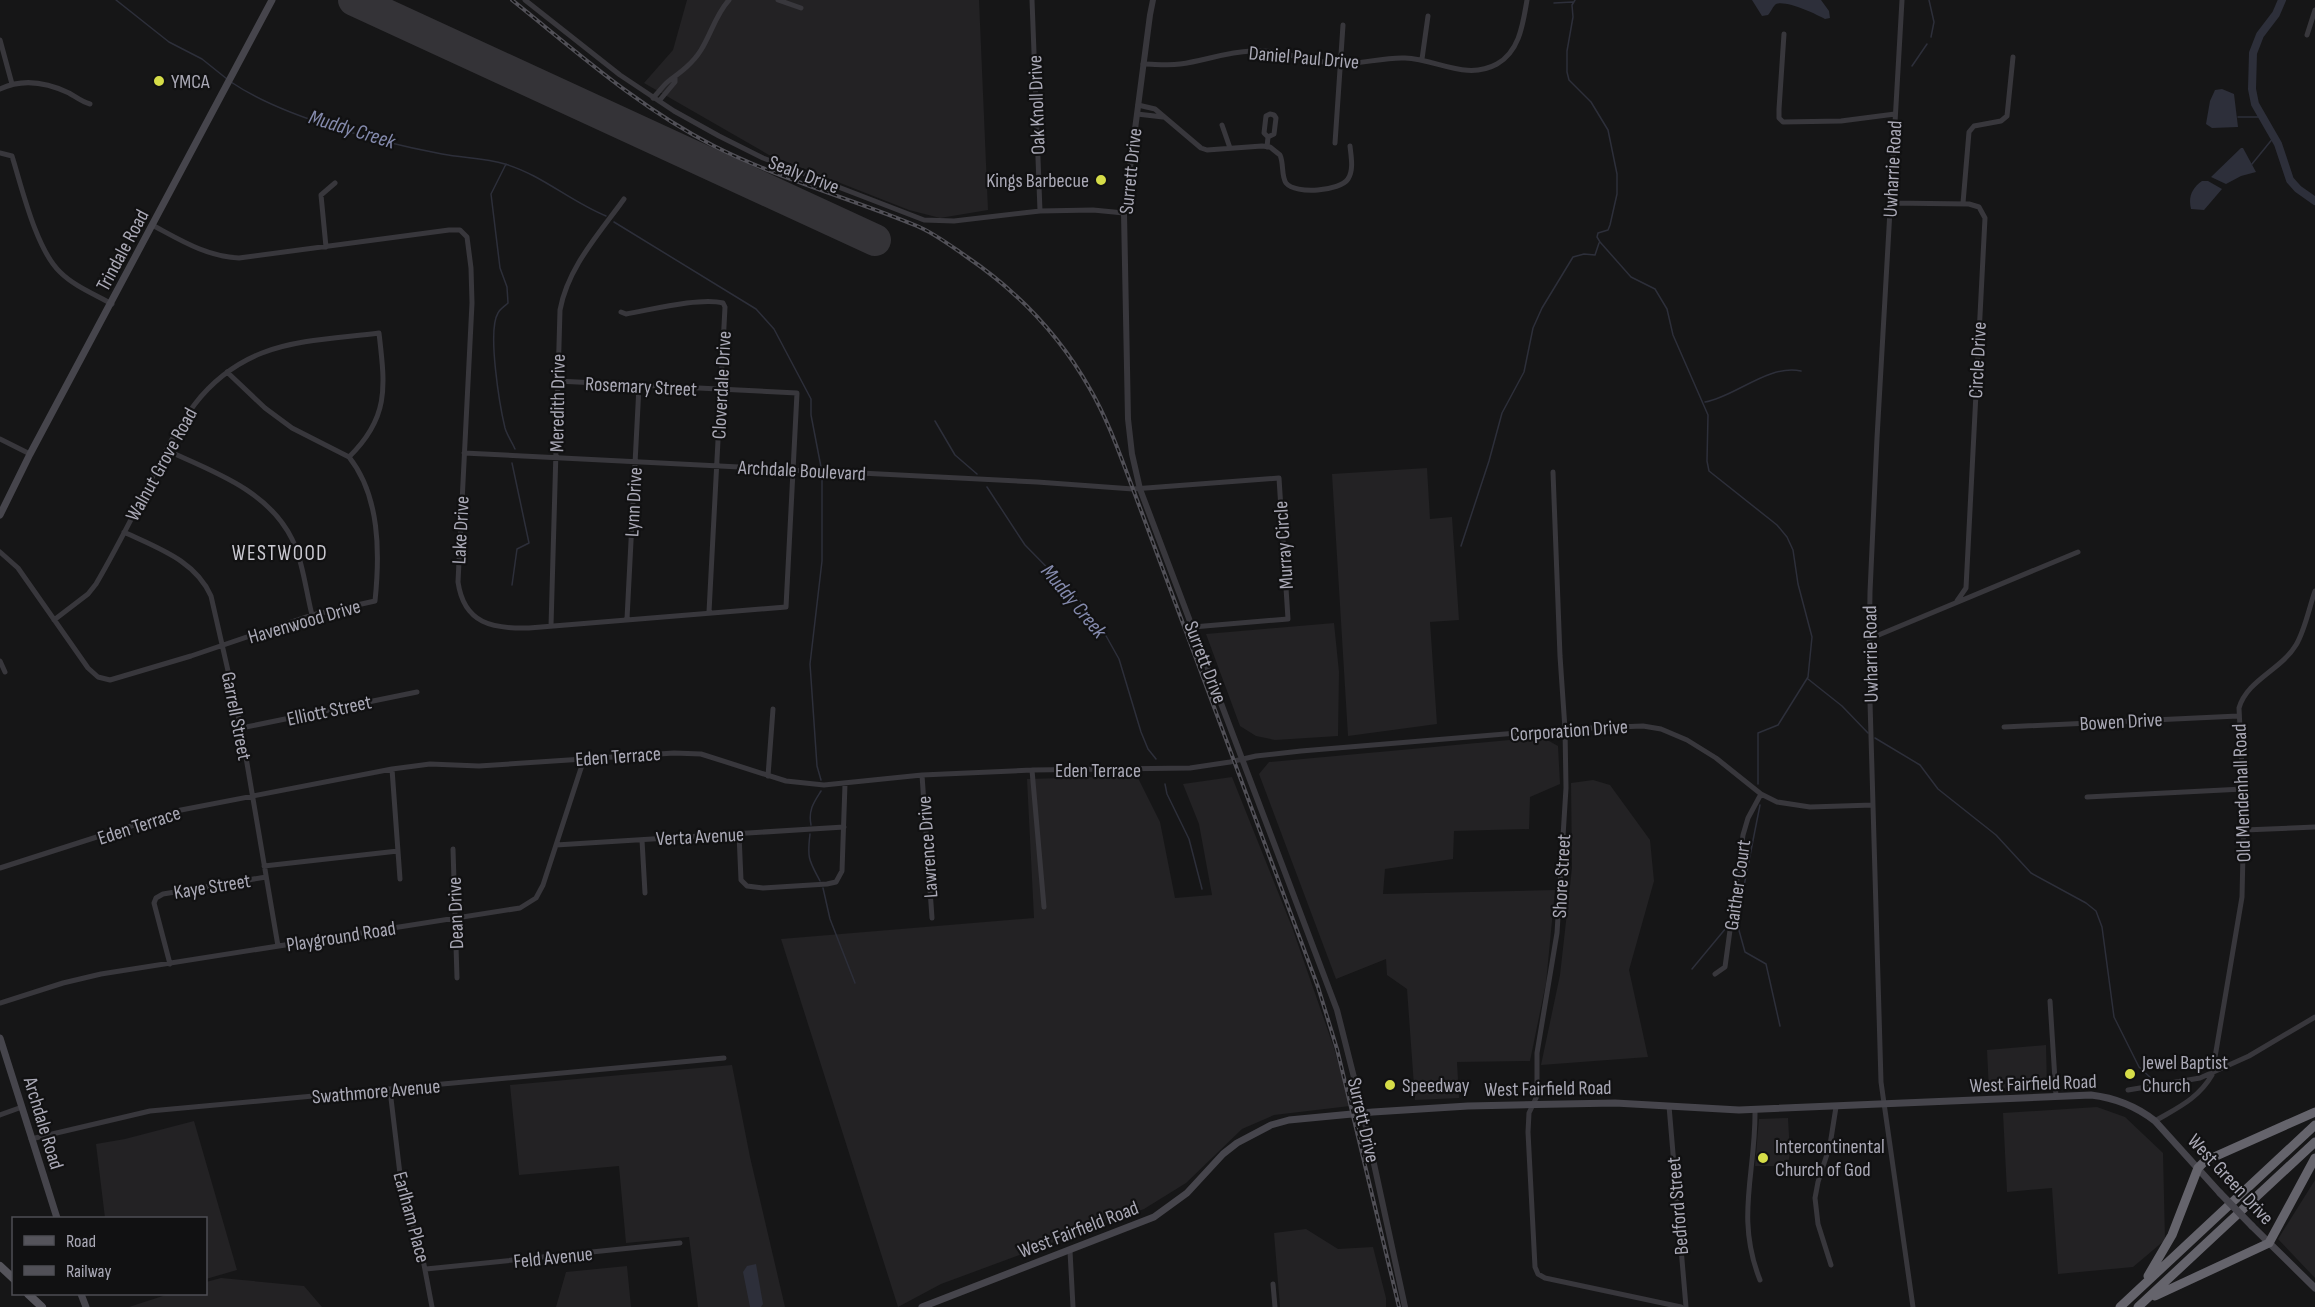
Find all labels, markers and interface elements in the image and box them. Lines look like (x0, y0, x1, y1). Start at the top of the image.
street label: Daniel Paul Drive (1248, 41, 1360, 75)
street label: Oak Knoll Drive (1023, 55, 1051, 155)
place label: YMCA (171, 70, 210, 94)
marker: YMCA (152, 74, 166, 88)
water label: Muddy Creek (306, 105, 399, 155)
street label: Uwharrie Road (1878, 120, 1908, 218)
street label: Surrett Drive (1115, 127, 1147, 215)
street label: Sealy Drive (765, 150, 842, 199)
place label: Kings Barbecue (986, 169, 1089, 193)
marker: Kings Barbecue (1094, 173, 1108, 187)
street label: Trindale Road (91, 206, 154, 295)
street label: Circle Drive (1964, 321, 1992, 399)
street label: Cloverdale Drive (707, 330, 737, 440)
street label: Meredith Drive (545, 354, 571, 452)
street label: Rosemary Street (584, 372, 698, 402)
street label: Walnut Grove Road (121, 404, 203, 525)
street label: Archdale Boulevard (736, 456, 866, 486)
street label: Lynn Drive (620, 467, 648, 538)
street label: Lake Drive (447, 495, 475, 565)
street label: Murray Circle (1269, 500, 1299, 590)
district label: WESTWOOD (232, 541, 328, 566)
water label: Muddy Creek (1035, 559, 1113, 644)
street label: Havenwood Drive (245, 594, 363, 649)
street label: Uwharrie Road (1858, 605, 1884, 703)
street label: Surrett Drive (1178, 618, 1232, 707)
street label: Garrell Street (216, 670, 256, 762)
street label: Elliott Street (285, 690, 374, 732)
street label: Bowen Drive (2079, 708, 2163, 736)
street label: Corporation Drive (1509, 715, 1629, 747)
street label: Old Mendenhall Road (2228, 723, 2256, 863)
street label: Eden Terrace (574, 742, 662, 772)
street label: Eden Terrace (1055, 759, 1141, 783)
street label: Lawrence Drive (912, 795, 944, 899)
street label: Eden Terrace (95, 801, 184, 851)
street label: Verta Avenue (655, 823, 745, 851)
street label: Shore Street (1548, 833, 1576, 919)
street label: Gaither Court (1720, 838, 1756, 932)
street label: Kaye Street (172, 869, 252, 905)
street label: Dean Drive (443, 876, 469, 949)
street label: Playground Road (285, 916, 398, 957)
place label: Jewel Baptist Church (2141, 1051, 2228, 1098)
marker: Jewel Baptist Church (2123, 1067, 2137, 1081)
street label: West Fairfield Road (1969, 1070, 2097, 1098)
street label: Archdale Road (17, 1073, 68, 1172)
street label: Swathmore Avenue (311, 1074, 441, 1110)
place label: Speedway (1402, 1074, 1470, 1098)
street label: Surrett Drive (1342, 1075, 1384, 1165)
street label: West Fairfield Road (1484, 1076, 1612, 1102)
marker: Speedway (1383, 1078, 1397, 1092)
street label: West Green Drive (2182, 1129, 2278, 1230)
place label: Intercontinental Church of God (1775, 1135, 1885, 1182)
marker: Intercontinental Church of God (1756, 1151, 1770, 1165)
street label: Bedford Street (1662, 1156, 1694, 1256)
street label: Earlham Place (387, 1169, 435, 1265)
street label: West Fairfield Road (1015, 1196, 1142, 1264)
legend (12, 1217, 207, 1295)
text: Road (66, 1231, 96, 1252)
street label: Feld Avenue (512, 1242, 594, 1274)
text: Railway (66, 1261, 111, 1282)

